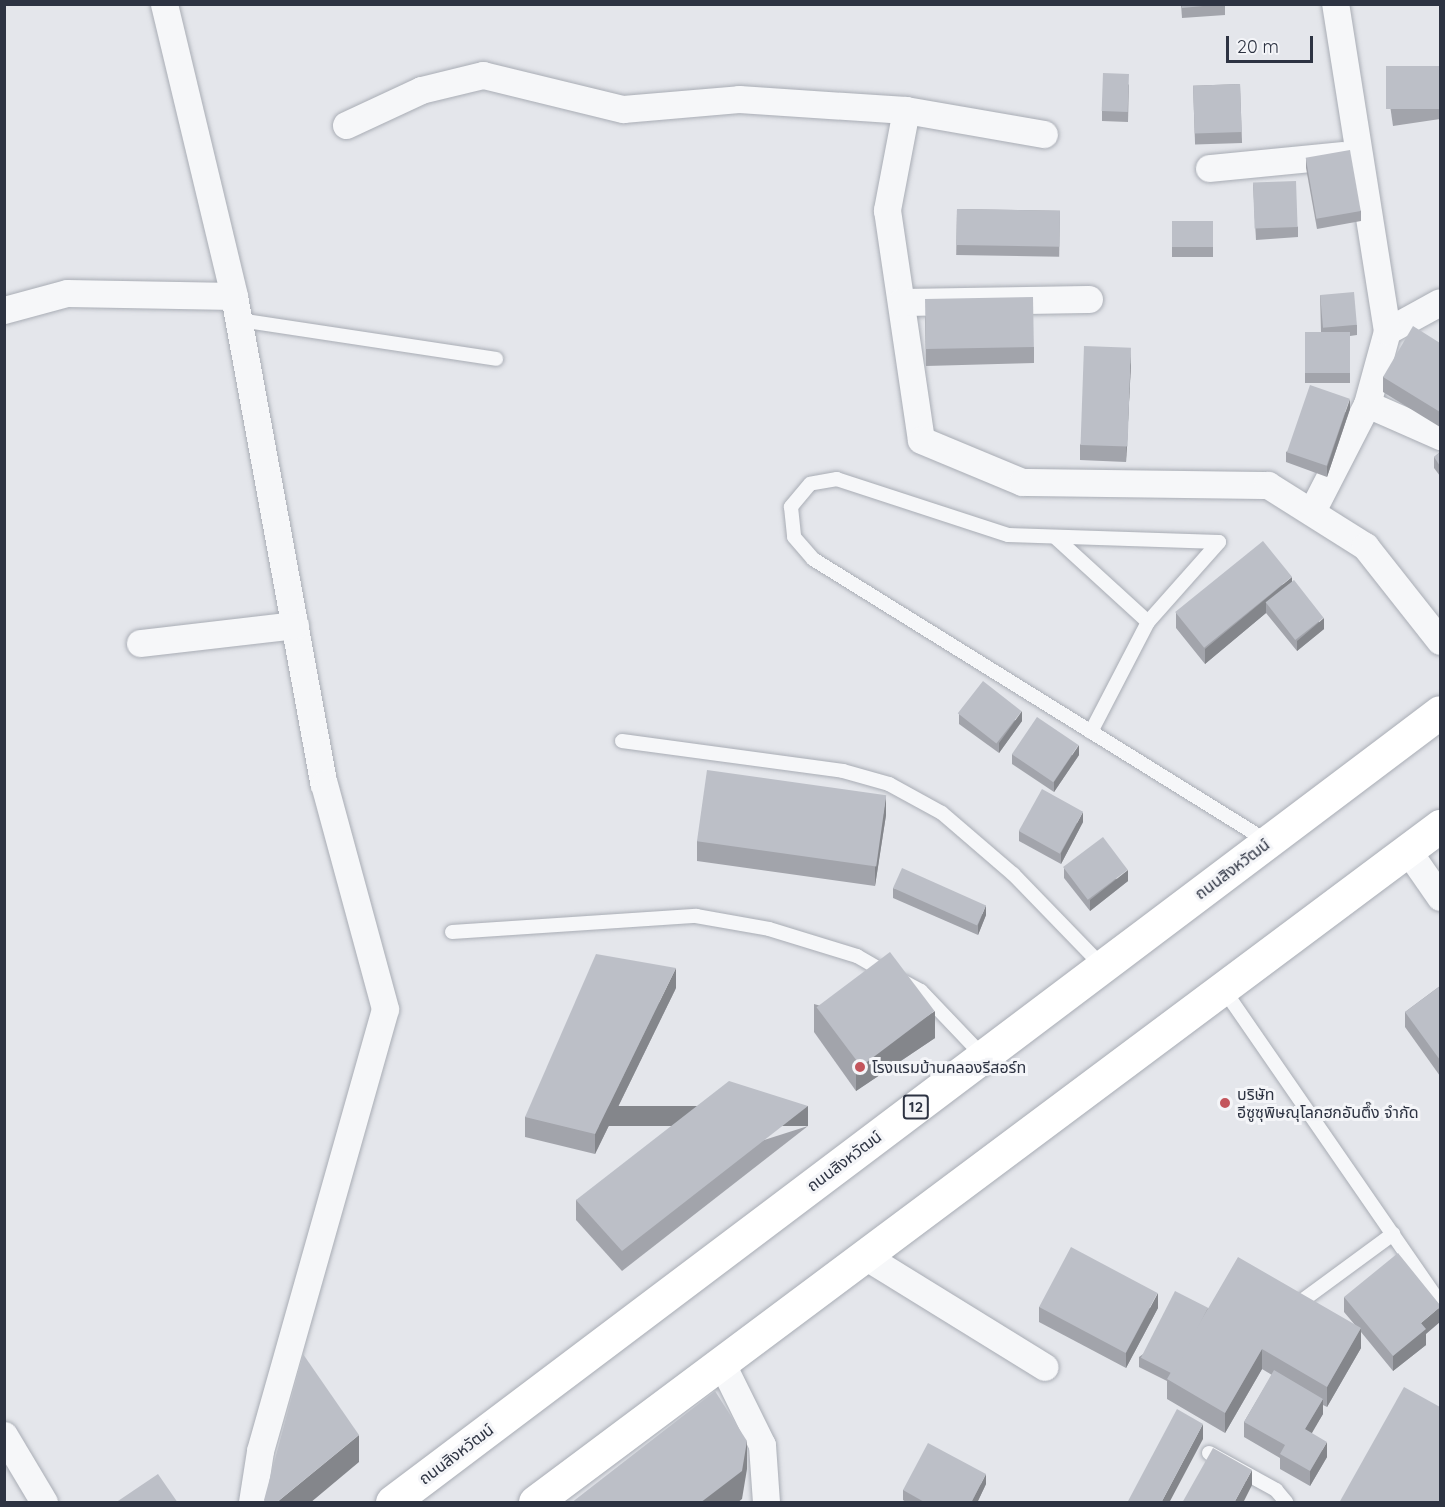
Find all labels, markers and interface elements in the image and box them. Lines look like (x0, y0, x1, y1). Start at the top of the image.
scale bar (1229, 24, 1316, 62)
text: 20 m (1237, 35, 1279, 58)
street label: ถนนสิงหวัฒน์ (1191, 835, 1273, 903)
place label: โรงแรมบ้านคลองรีสอร์ท (872, 1057, 1026, 1077)
marker: โรงแรมบ้านคลองรีสอร์ท (853, 1060, 867, 1074)
place label: บริษัท อีซูซุพิษณุโลกฮกอันตึ๊ง จำกัด (1237, 1084, 1419, 1122)
road number: 12 (902, 1095, 930, 1119)
marker: บริษัท อีซูซุพิษณุโลกฮกอันตึ๊ง จำกัด (1218, 1096, 1232, 1110)
street label: ถนนสิงหวัฒน์ (803, 1127, 885, 1195)
street label: ถนนสิงหวัฒน์ (415, 1420, 497, 1488)

